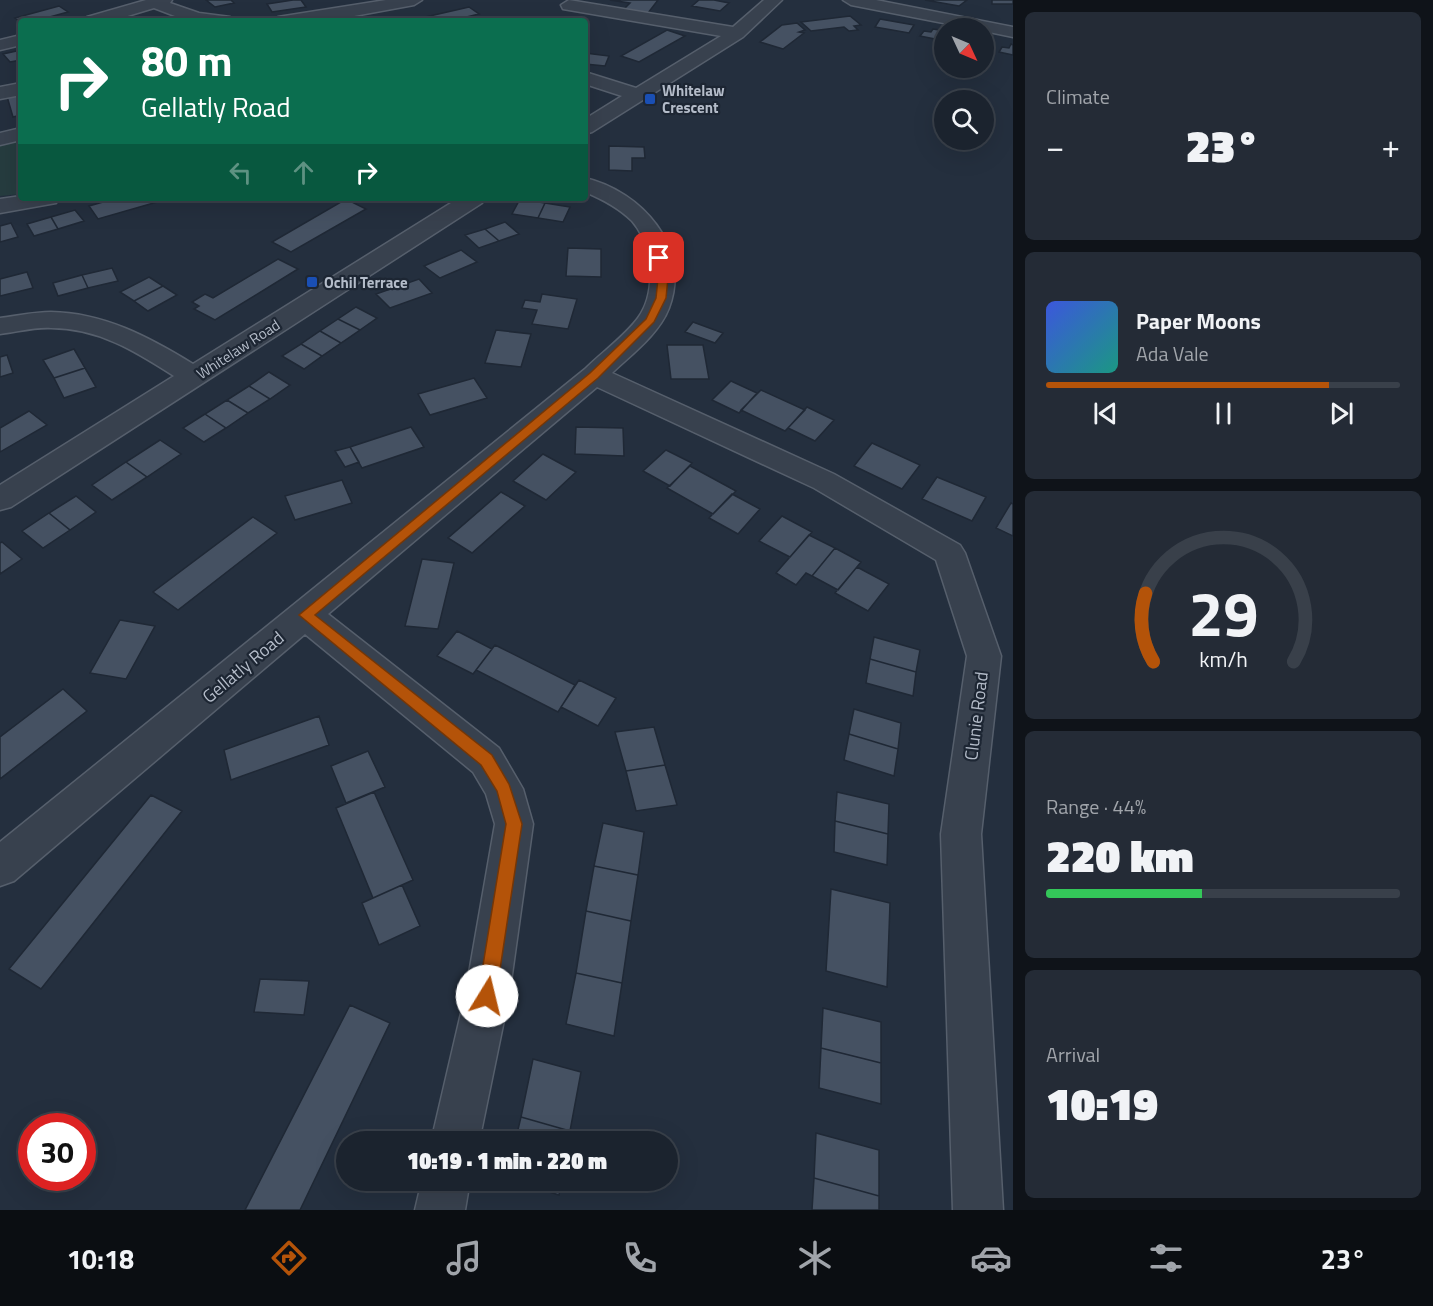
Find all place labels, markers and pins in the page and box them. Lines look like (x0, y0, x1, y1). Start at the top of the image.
place label: Whitelaw Crescent (662, 79, 725, 119)
marker: Whitelaw Crescent (643, 92, 657, 106)
pin (633, 232, 684, 283)
place label: Ochil Terrace (324, 271, 408, 294)
marker: Ochil Terrace (305, 275, 319, 289)

